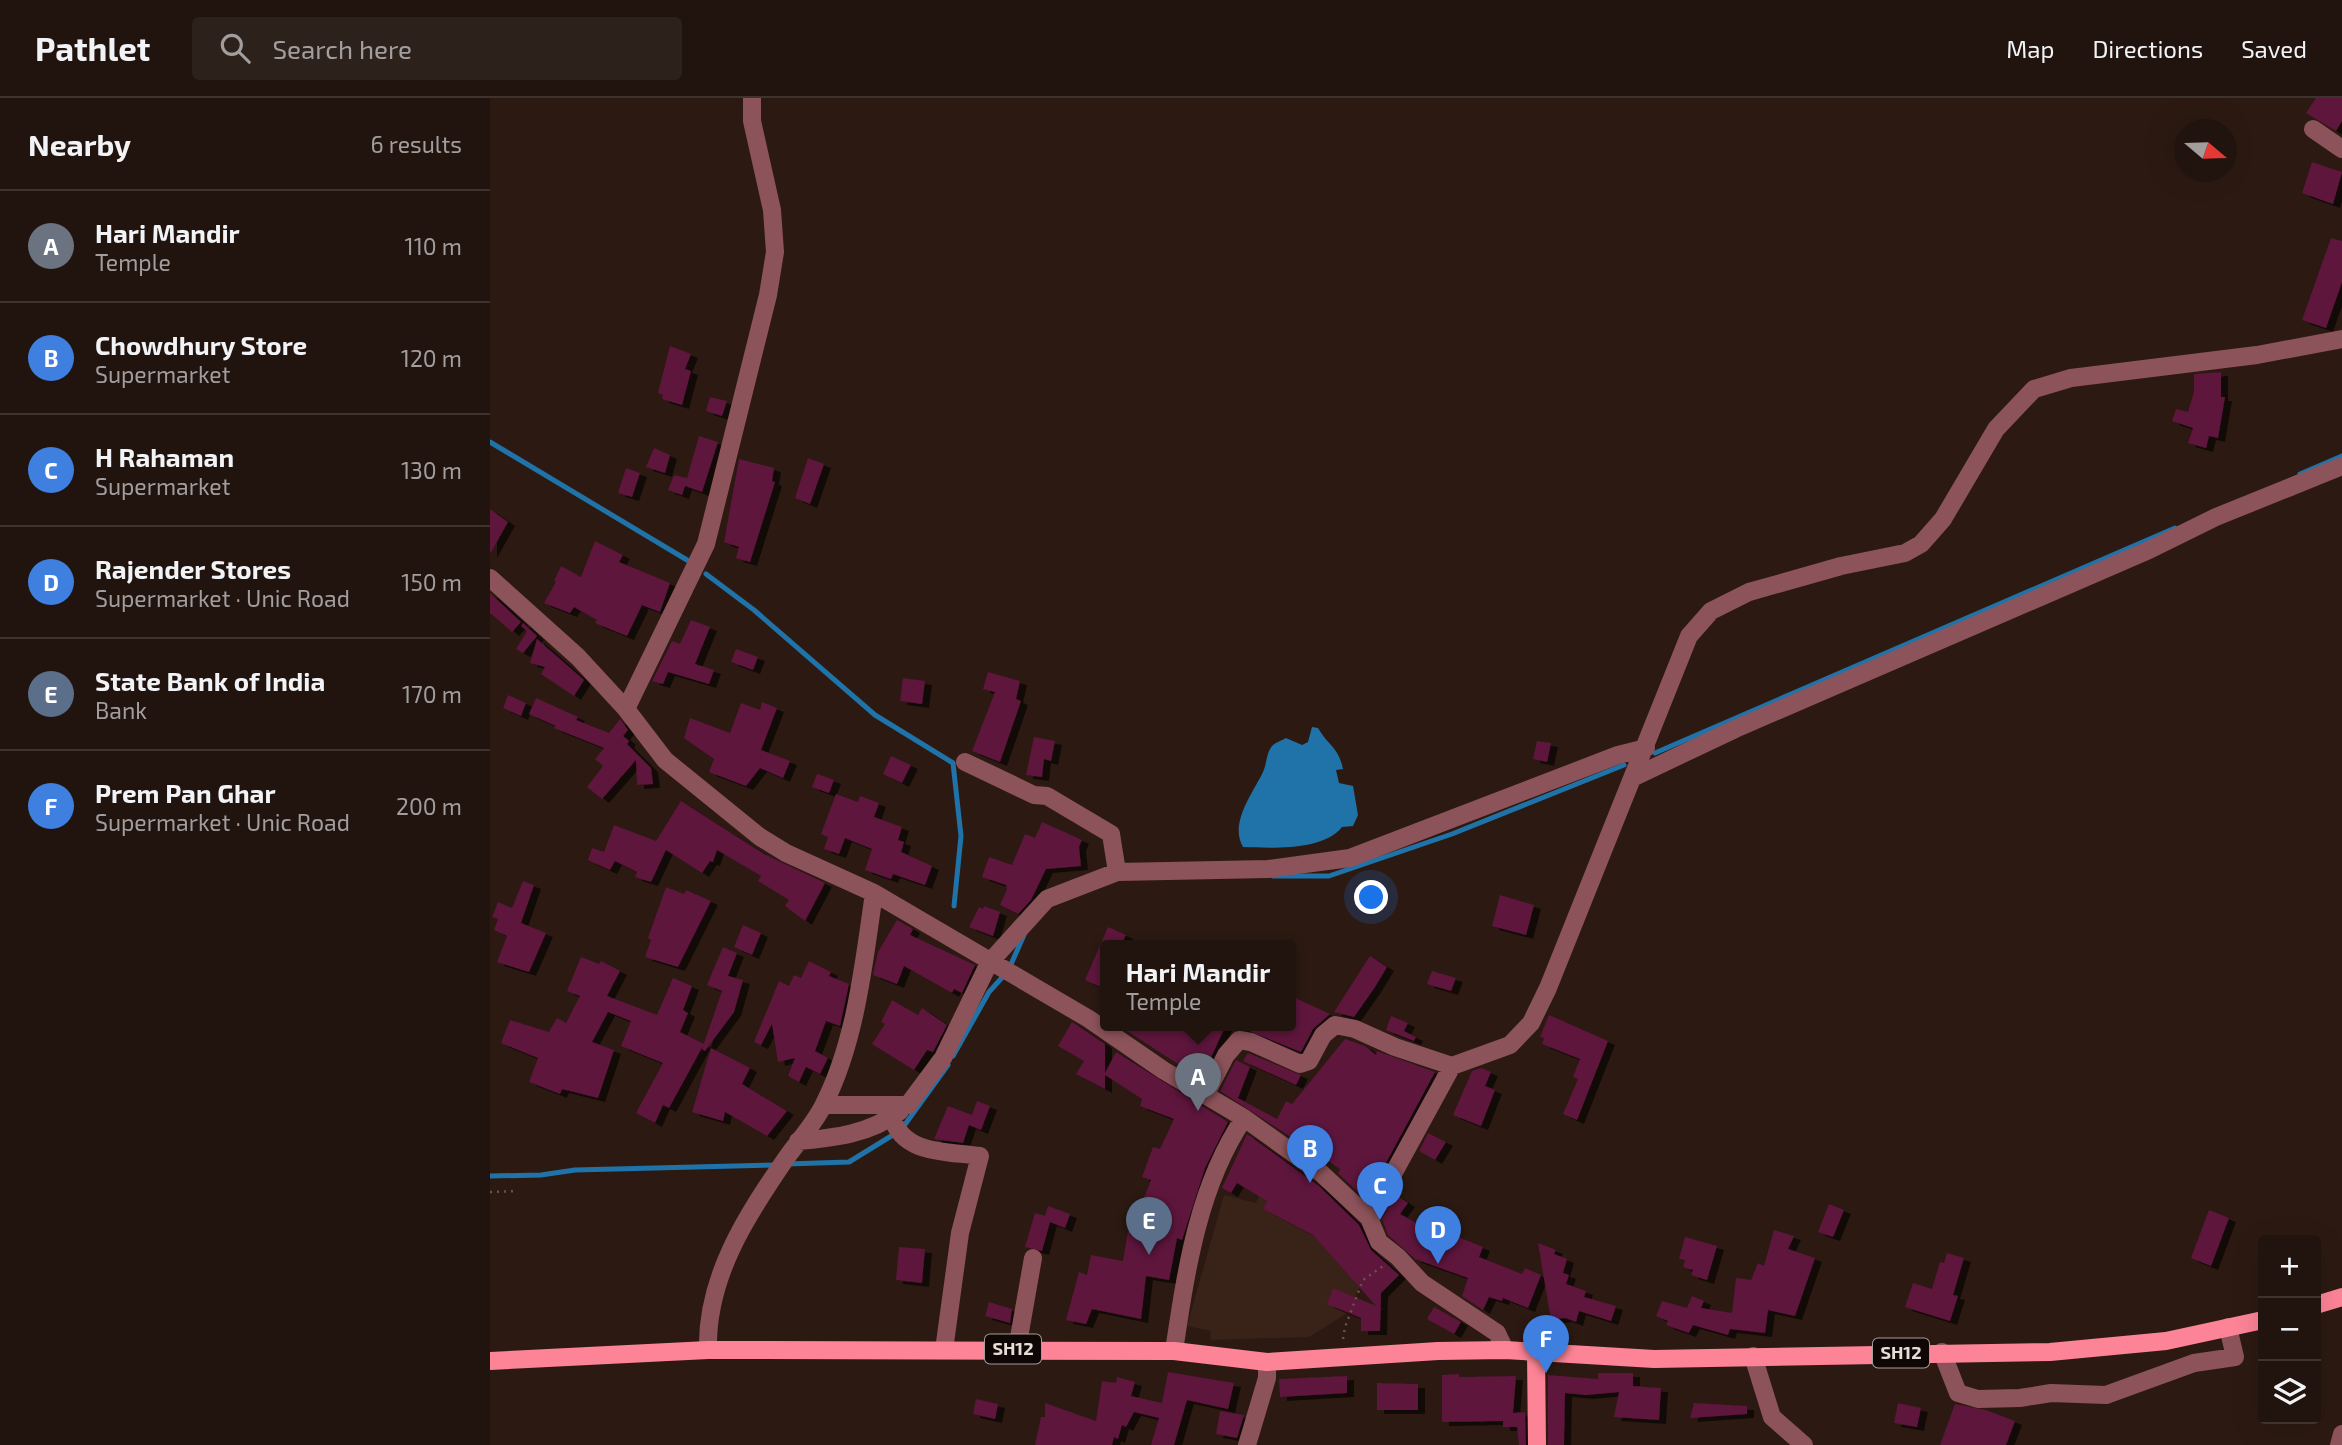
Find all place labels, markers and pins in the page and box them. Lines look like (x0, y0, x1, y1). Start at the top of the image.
pin: A (1175, 1053, 1221, 1111)
pin: B (1287, 1125, 1333, 1183)
pin: C (1357, 1162, 1403, 1220)
pin: E (1126, 1197, 1172, 1255)
pin: D (1415, 1206, 1461, 1264)
pin: F (1523, 1315, 1569, 1373)

